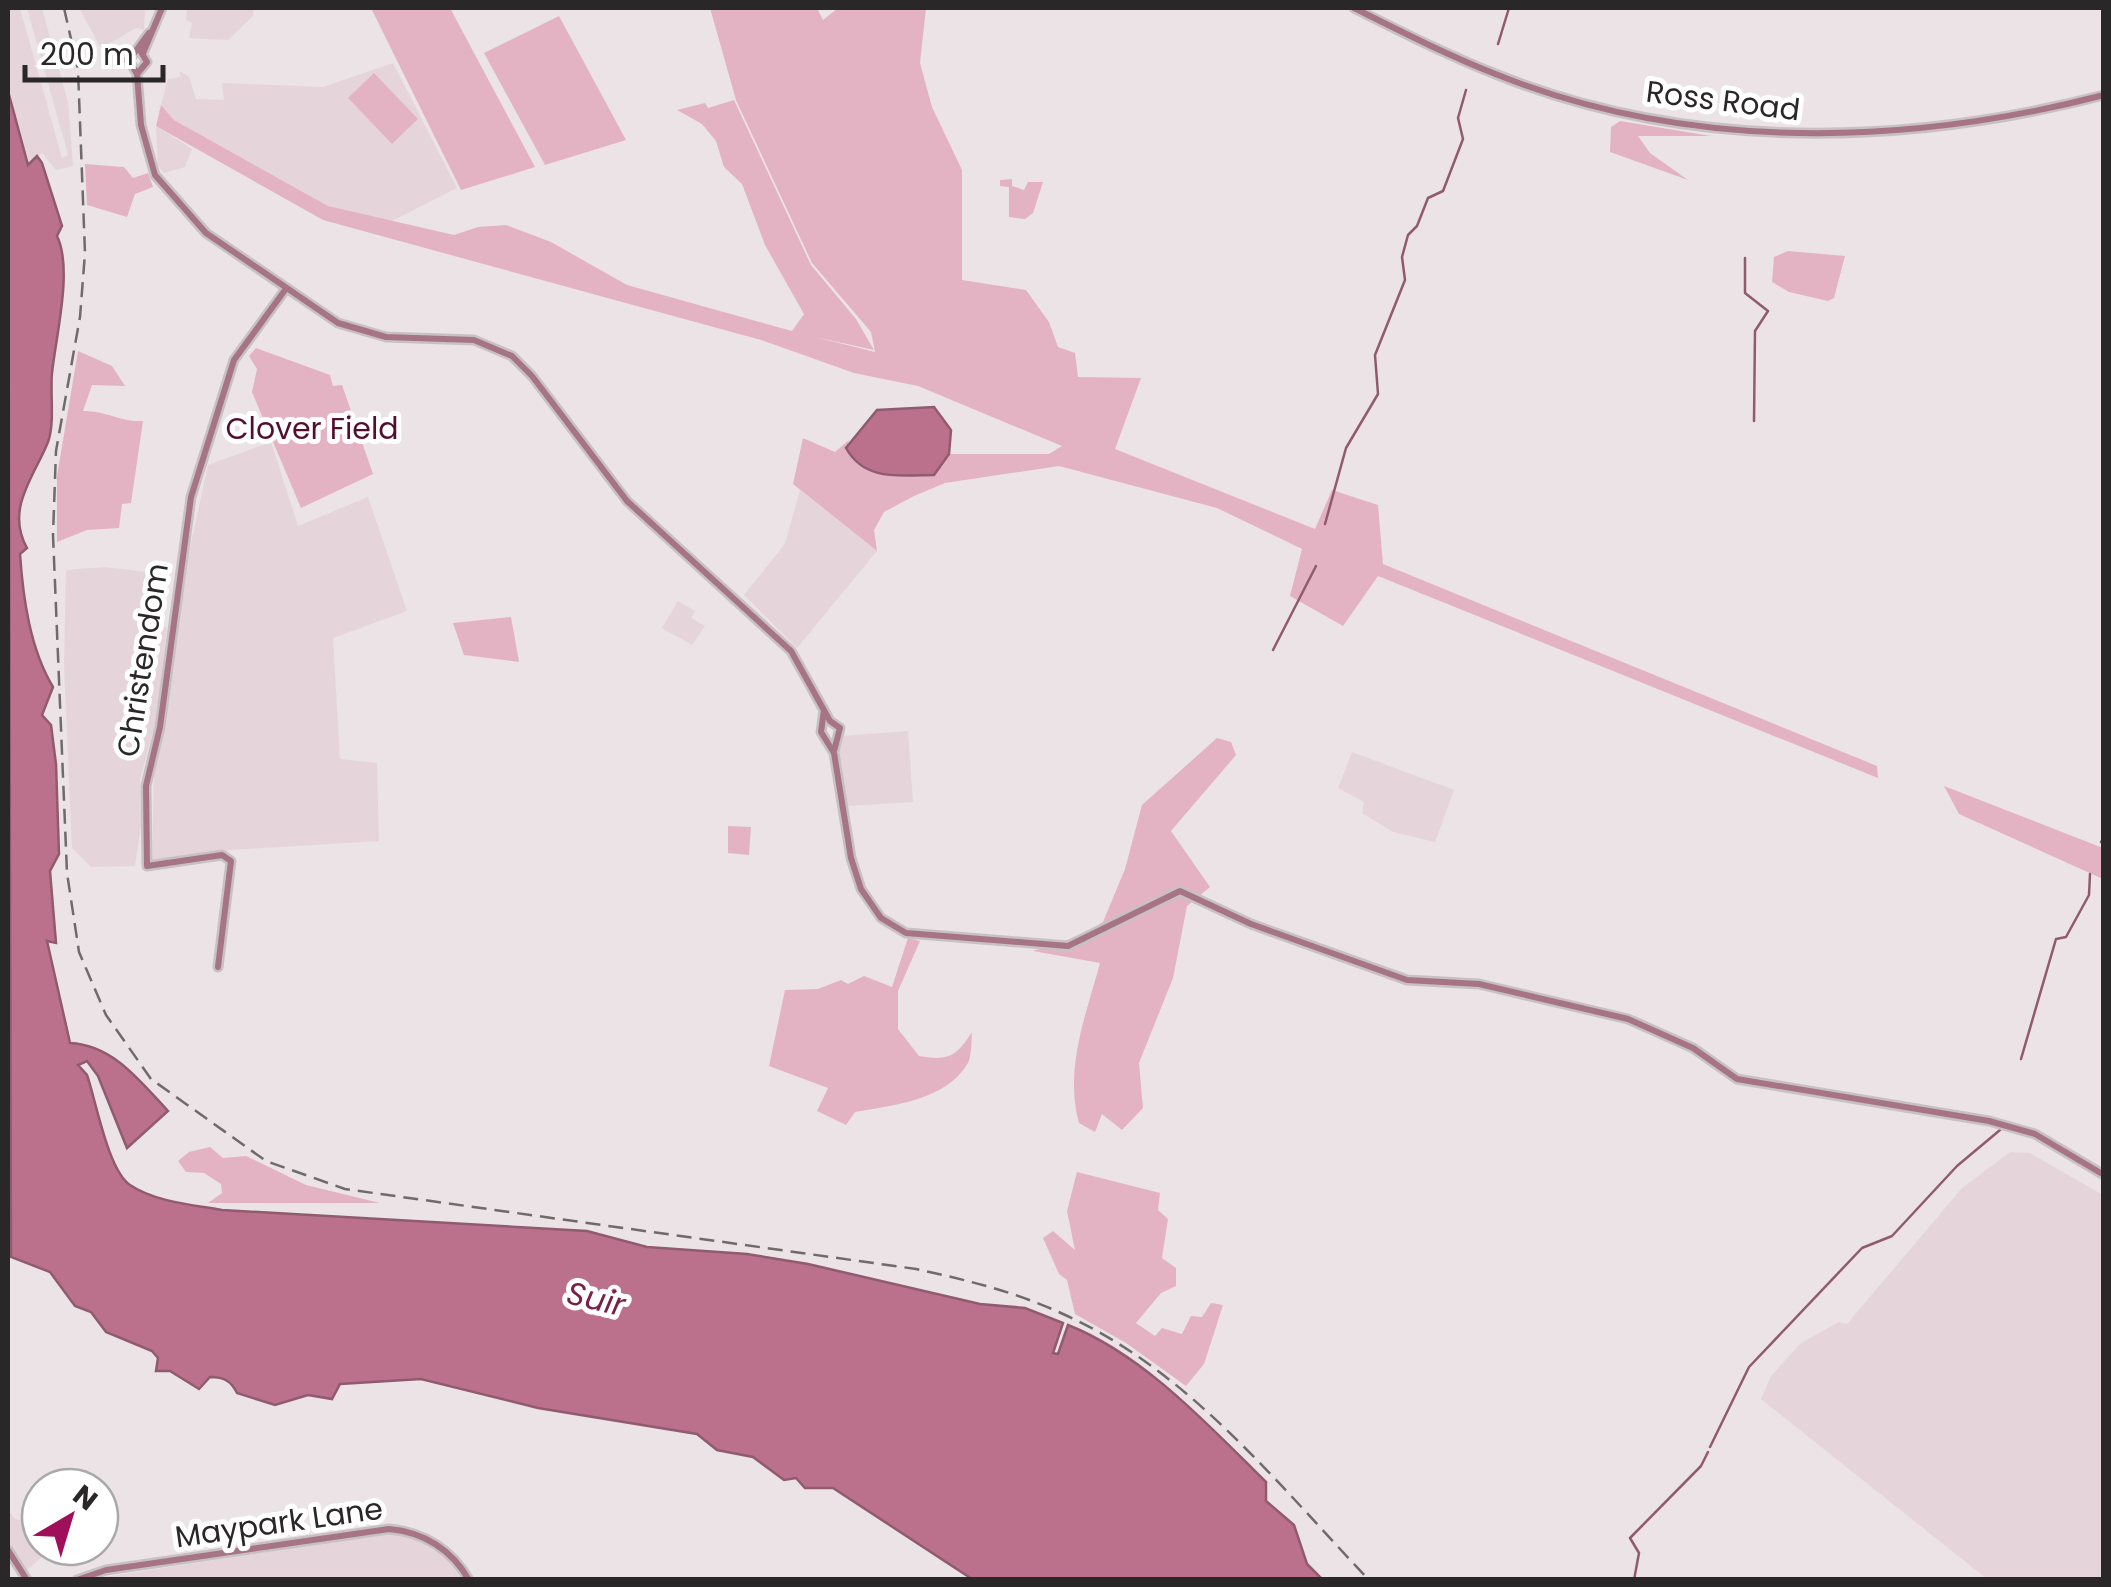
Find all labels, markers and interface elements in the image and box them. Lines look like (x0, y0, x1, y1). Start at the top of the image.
scale bar (25, 20, 162, 82)
text: 200 m (40, 33, 134, 76)
street label: Ross Road (1644, 70, 1802, 131)
park label: Clover Field (225, 407, 399, 450)
street label: Christendom (106, 560, 179, 760)
water label: Suir (562, 1270, 631, 1327)
north arrow (20, 1467, 120, 1567)
text: N (65, 1476, 105, 1520)
street label: Maypark Lane (172, 1487, 386, 1558)

